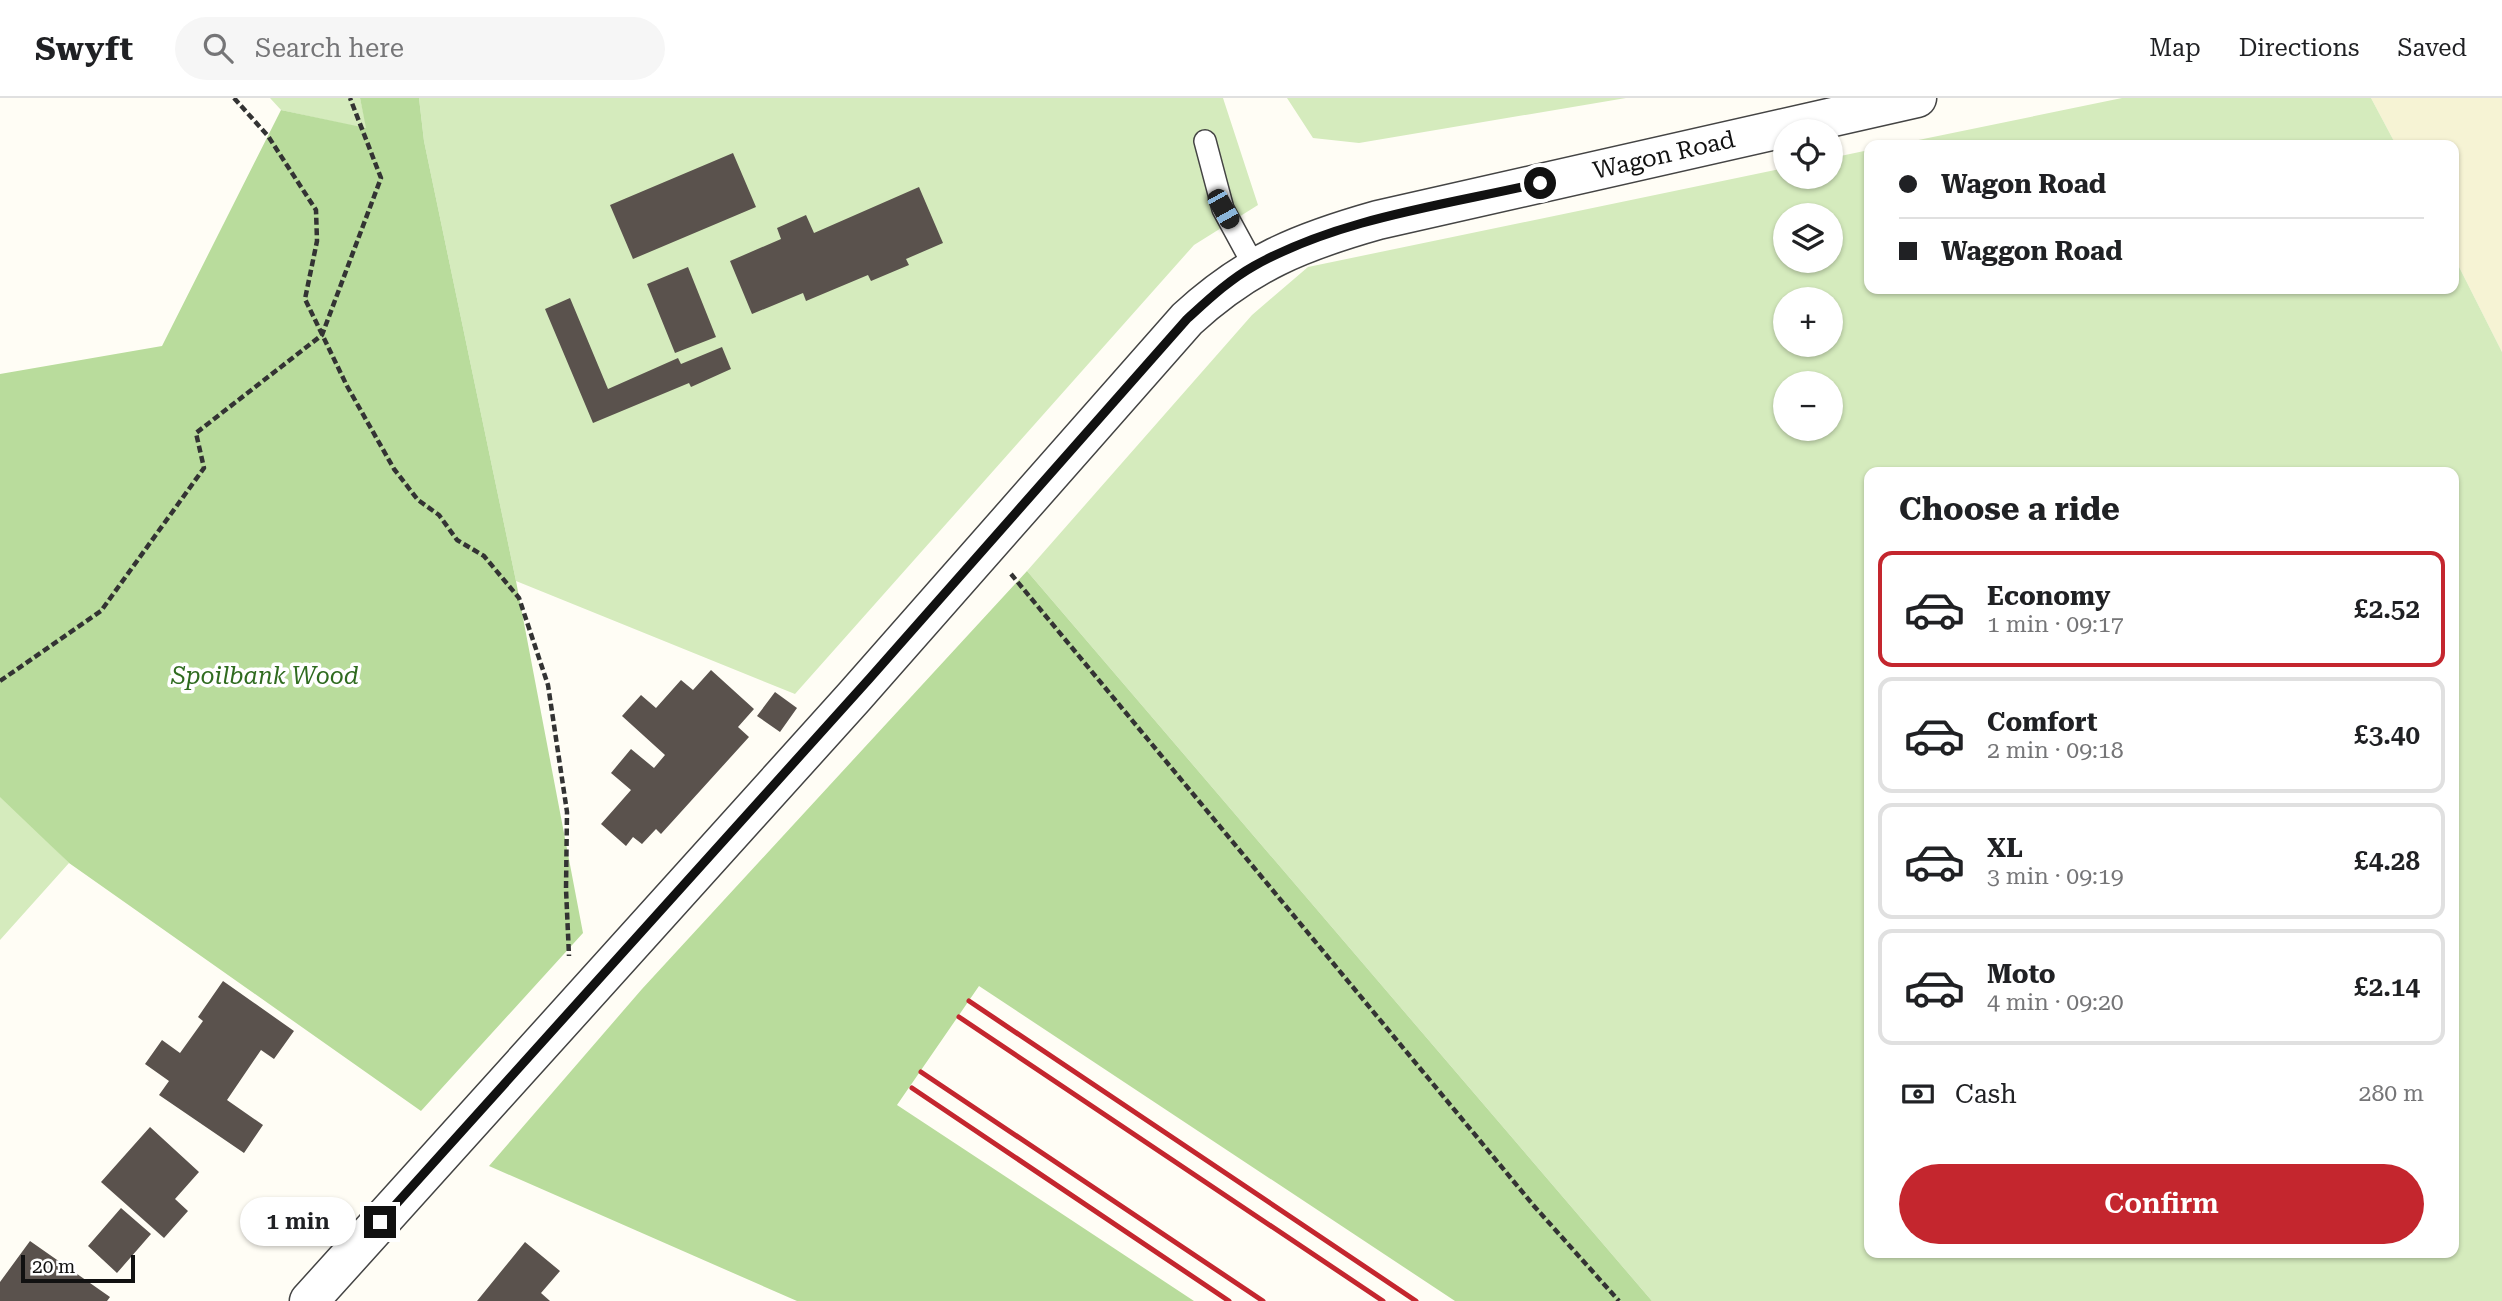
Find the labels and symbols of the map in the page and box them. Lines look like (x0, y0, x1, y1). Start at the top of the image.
street label: Wagon Road (1590, 125, 1738, 185)
route start (1524, 167, 1556, 199)
car (1204, 186, 1243, 232)
park label: Spoilbank Wood (170, 662, 359, 690)
callout: 1 min (240, 1198, 356, 1246)
route end (364, 1206, 396, 1238)
scale bar (21, 1252, 135, 1284)

